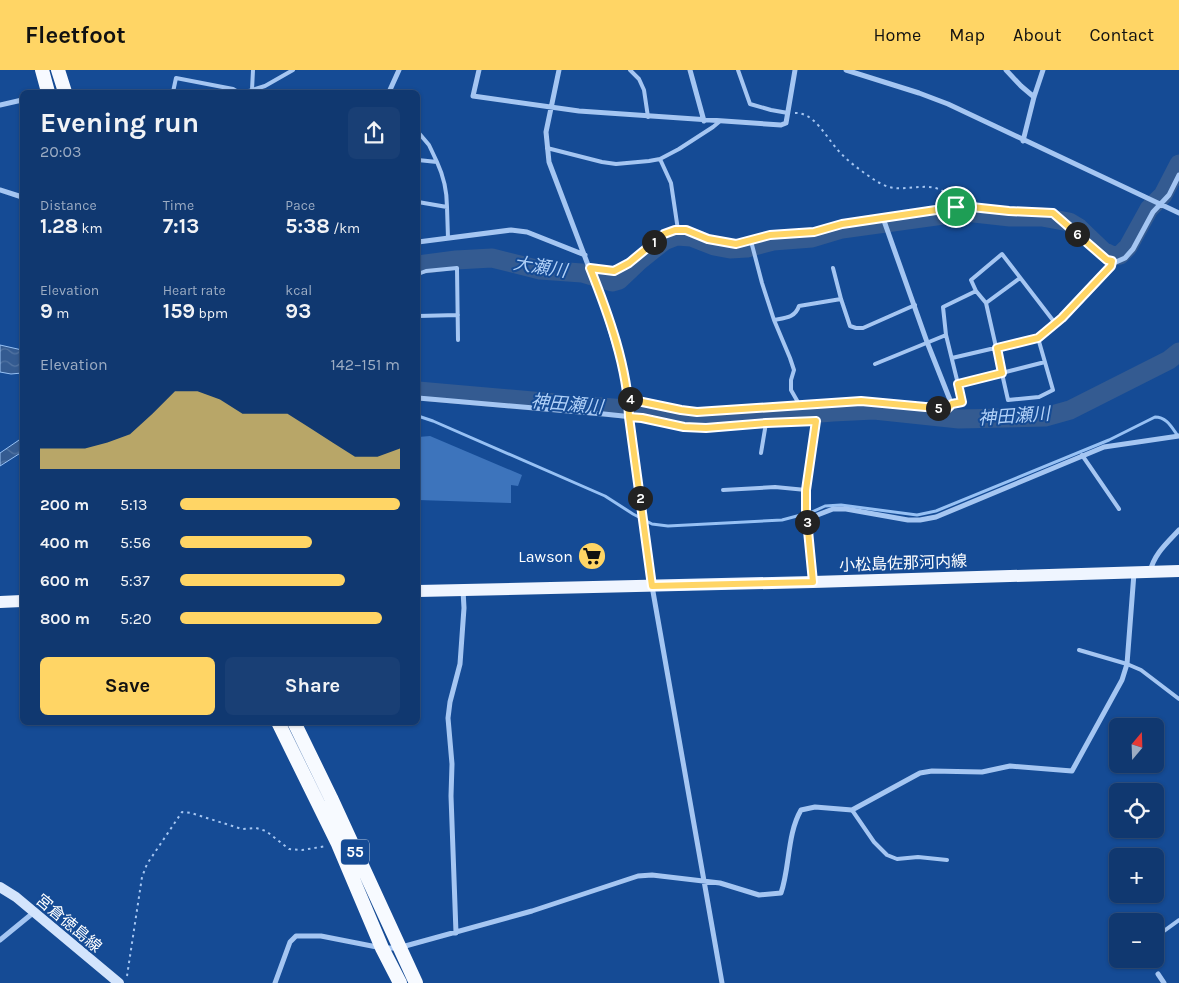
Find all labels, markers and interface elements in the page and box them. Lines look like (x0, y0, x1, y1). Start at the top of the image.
text: Fleetfoot (25, 21, 126, 49)
text: Home (873, 24, 921, 46)
text: Map (949, 24, 985, 46)
text: About (1013, 24, 1062, 46)
text: Contact (1090, 24, 1154, 46)
text: Evening run (40, 106, 199, 139)
button: share (348, 107, 400, 159)
text: 20:03 (40, 142, 81, 161)
pin (935, 186, 977, 228)
icon: arrive (942, 193, 970, 221)
text: Distance (40, 197, 97, 214)
text: Time (163, 197, 194, 214)
text: Pace (285, 197, 315, 214)
text: 1.28 (40, 214, 78, 238)
text: 7:13 (163, 214, 199, 238)
text: 5:38 (285, 214, 330, 238)
text: km (78, 220, 103, 237)
text: /km (330, 220, 360, 237)
pin: 6 (1064, 222, 1090, 246)
text: 6 (1073, 226, 1082, 243)
pin: 1 (642, 230, 666, 254)
text: 1 (652, 234, 657, 251)
water label: 大瀬川 (512, 252, 570, 282)
text: Elevation (40, 282, 99, 299)
text: Heart rate (163, 282, 226, 299)
text: kcal (285, 282, 312, 299)
text: 9 (40, 299, 53, 323)
text: 159 (163, 299, 195, 323)
text: 93 (285, 299, 311, 323)
text: m (53, 305, 69, 322)
text: bpm (195, 305, 228, 322)
text: Elevation (40, 355, 108, 374)
text: 142–151 m (331, 355, 400, 374)
pin: 4 (618, 386, 642, 412)
water label: 神田瀬川 (530, 390, 606, 418)
text: 4 (626, 391, 635, 408)
pin: 5 (926, 396, 950, 420)
text: 5 (934, 400, 943, 417)
water label: 神田瀬川 (977, 402, 1053, 429)
pin: 2 (628, 486, 652, 510)
text: 2 (636, 490, 645, 507)
text: 200 m (40, 495, 89, 514)
text: 5:13 (120, 495, 147, 514)
pin: 3 (794, 510, 820, 534)
text: 3 (803, 514, 812, 531)
text: 400 m (40, 533, 89, 552)
text: 5:56 (120, 533, 151, 552)
supermarket icon: Lawson (577, 541, 607, 571)
place label: Lawson (518, 547, 573, 566)
street label: 小松島佐那河内線 (839, 551, 967, 575)
text: 600 m (40, 571, 89, 590)
text: 5:37 (120, 571, 150, 590)
text: 800 m (40, 609, 90, 628)
text: 5:20 (120, 609, 152, 628)
button: Save (40, 657, 215, 715)
button: Share (225, 657, 400, 715)
north arrow (1109, 718, 1164, 772)
map controls (1109, 718, 1164, 968)
button: locate (1109, 783, 1164, 838)
road number: 55 (341, 840, 369, 864)
button: + (1109, 848, 1164, 903)
street label: 宮倉徳島線 (32, 890, 106, 956)
button: − (1109, 913, 1164, 968)

